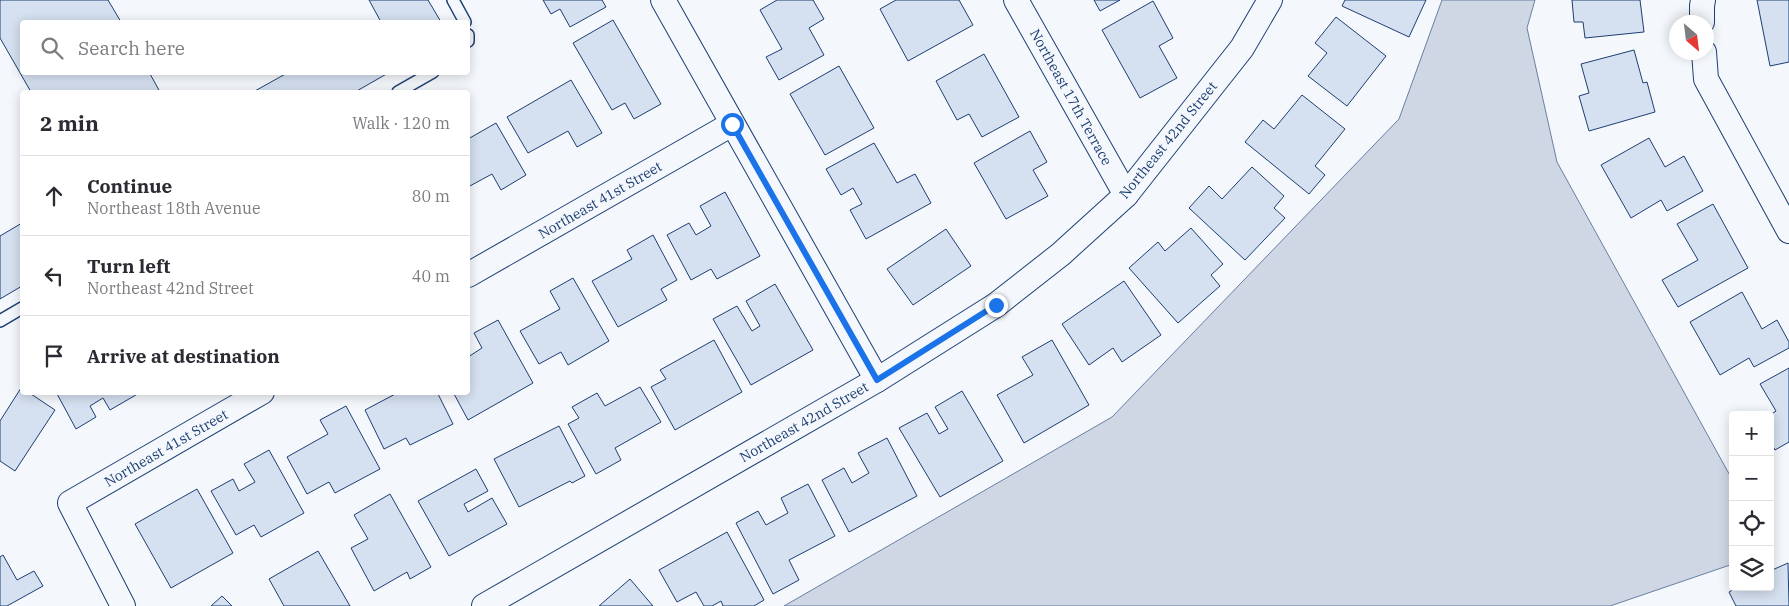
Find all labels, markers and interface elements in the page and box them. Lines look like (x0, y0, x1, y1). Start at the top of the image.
north arrow (1669, 15, 1714, 60)
search box (20, 20, 470, 75)
street label: Northeast 17th Terrace (1026, 26, 1116, 168)
icon: search (38, 34, 66, 62)
text: Search here (78, 36, 185, 60)
street label: Northeast 42nd Street (1115, 78, 1221, 202)
text: 2 min (40, 109, 99, 137)
text: Walk · 120 m (352, 113, 450, 133)
route start (721, 113, 744, 136)
street label: Northeast 41st Street (535, 157, 665, 243)
text: Continue (87, 174, 172, 198)
icon: ahead (40, 182, 68, 210)
text: 80 m (412, 186, 450, 206)
text: Northeast 18th Avenue (87, 198, 261, 218)
text: Turn left (87, 254, 170, 278)
icon: left (40, 262, 68, 290)
text: 40 m (412, 266, 450, 286)
text: Northeast 42nd Street (87, 278, 254, 298)
route end (985, 294, 1008, 317)
icon: arrive (40, 342, 68, 370)
text: Arrive at destination (87, 344, 280, 368)
street label: Northeast 42nd Street (736, 378, 872, 466)
street label: Northeast 41st Street (101, 405, 231, 491)
map controls (1729, 411, 1774, 591)
button: + (1729, 411, 1774, 456)
button: − (1729, 456, 1774, 501)
button: locate (1729, 501, 1774, 546)
button: layers (1729, 546, 1774, 591)

